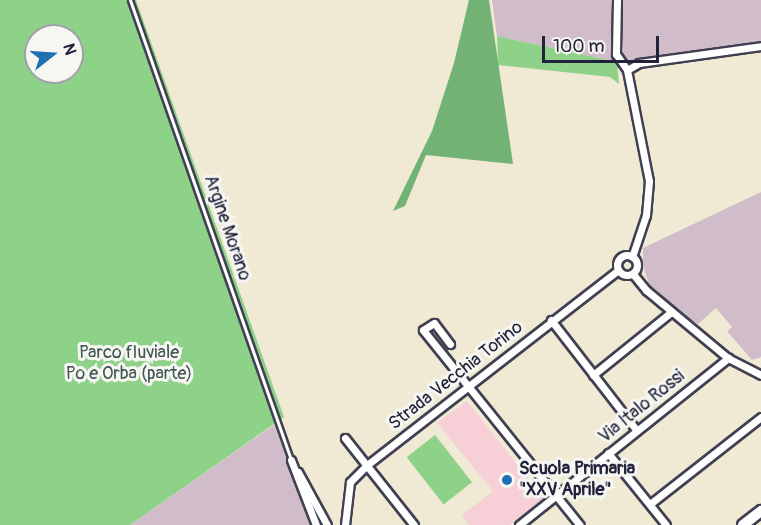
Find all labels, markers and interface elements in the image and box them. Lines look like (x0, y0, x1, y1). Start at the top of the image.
north arrow (24, 24, 84, 84)
scale bar (545, 24, 662, 62)
text: 100 m (553, 35, 605, 58)
text: N (58, 41, 80, 57)
street label: Argine Morano (199, 172, 255, 284)
street label: Strada Vecchia Torino (385, 317, 527, 435)
park label: Parco fluviale Po e Orba (parte) (66, 343, 192, 386)
street label: Via Italo Rossi (595, 366, 689, 448)
place label: Scuola Primaria "XXV Aprile" (519, 459, 635, 502)
marker: Scuola Primaria "XXV Aprile" (500, 473, 514, 487)

